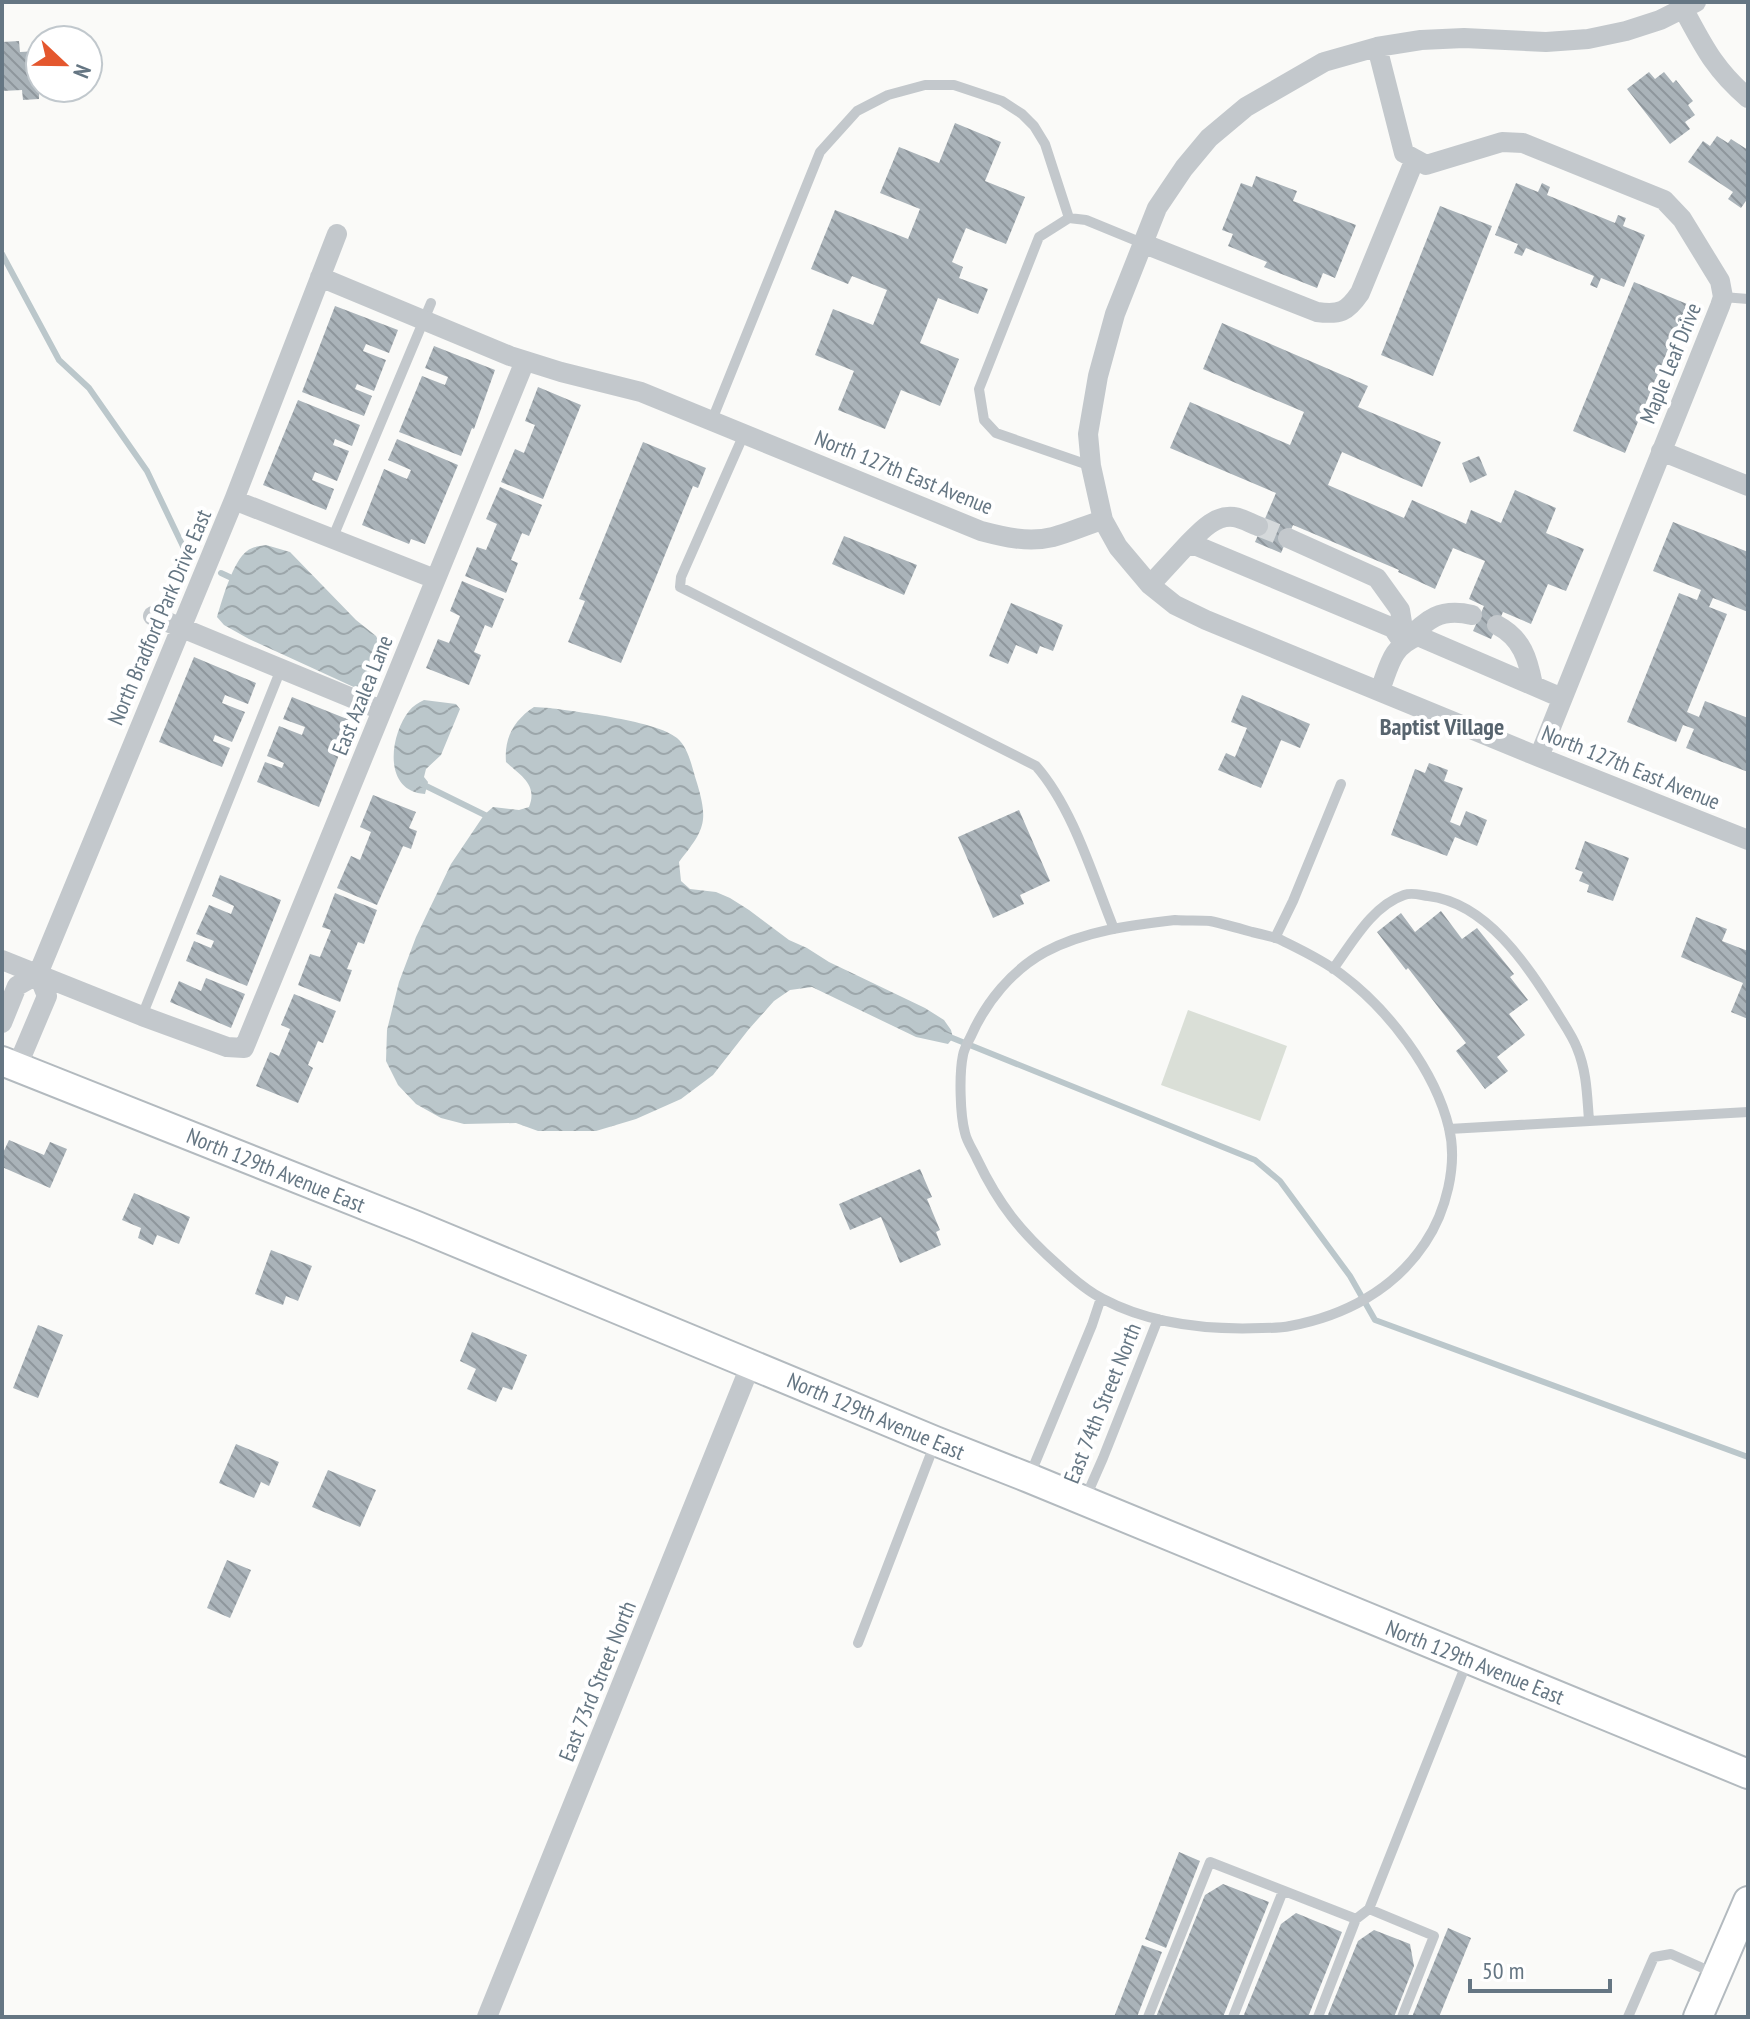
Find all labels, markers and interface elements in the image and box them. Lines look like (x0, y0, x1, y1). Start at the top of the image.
north arrow (24, 24, 104, 104)
text: N (67, 61, 98, 82)
street label: Maple Leaf Drive (1633, 299, 1707, 427)
street label: North 127th East Avenue (811, 423, 997, 521)
street label: North Bradford Park Drive East (101, 505, 217, 729)
street label: East Azalea Lane (325, 631, 399, 759)
district label: Baptist Village (1380, 711, 1504, 742)
street label: North 127th East Avenue (1538, 718, 1724, 816)
street label: North 129th Avenue East (183, 1121, 369, 1219)
street label: East 74th Street North (1057, 1319, 1147, 1487)
street label: North 129th Avenue East (783, 1366, 969, 1466)
street label: East 73rd Street North (552, 1597, 642, 1765)
street label: North 129th Avenue East (1382, 1613, 1568, 1711)
scale bar (1470, 1943, 1610, 1993)
text: 50 m (1482, 1955, 1524, 1986)

